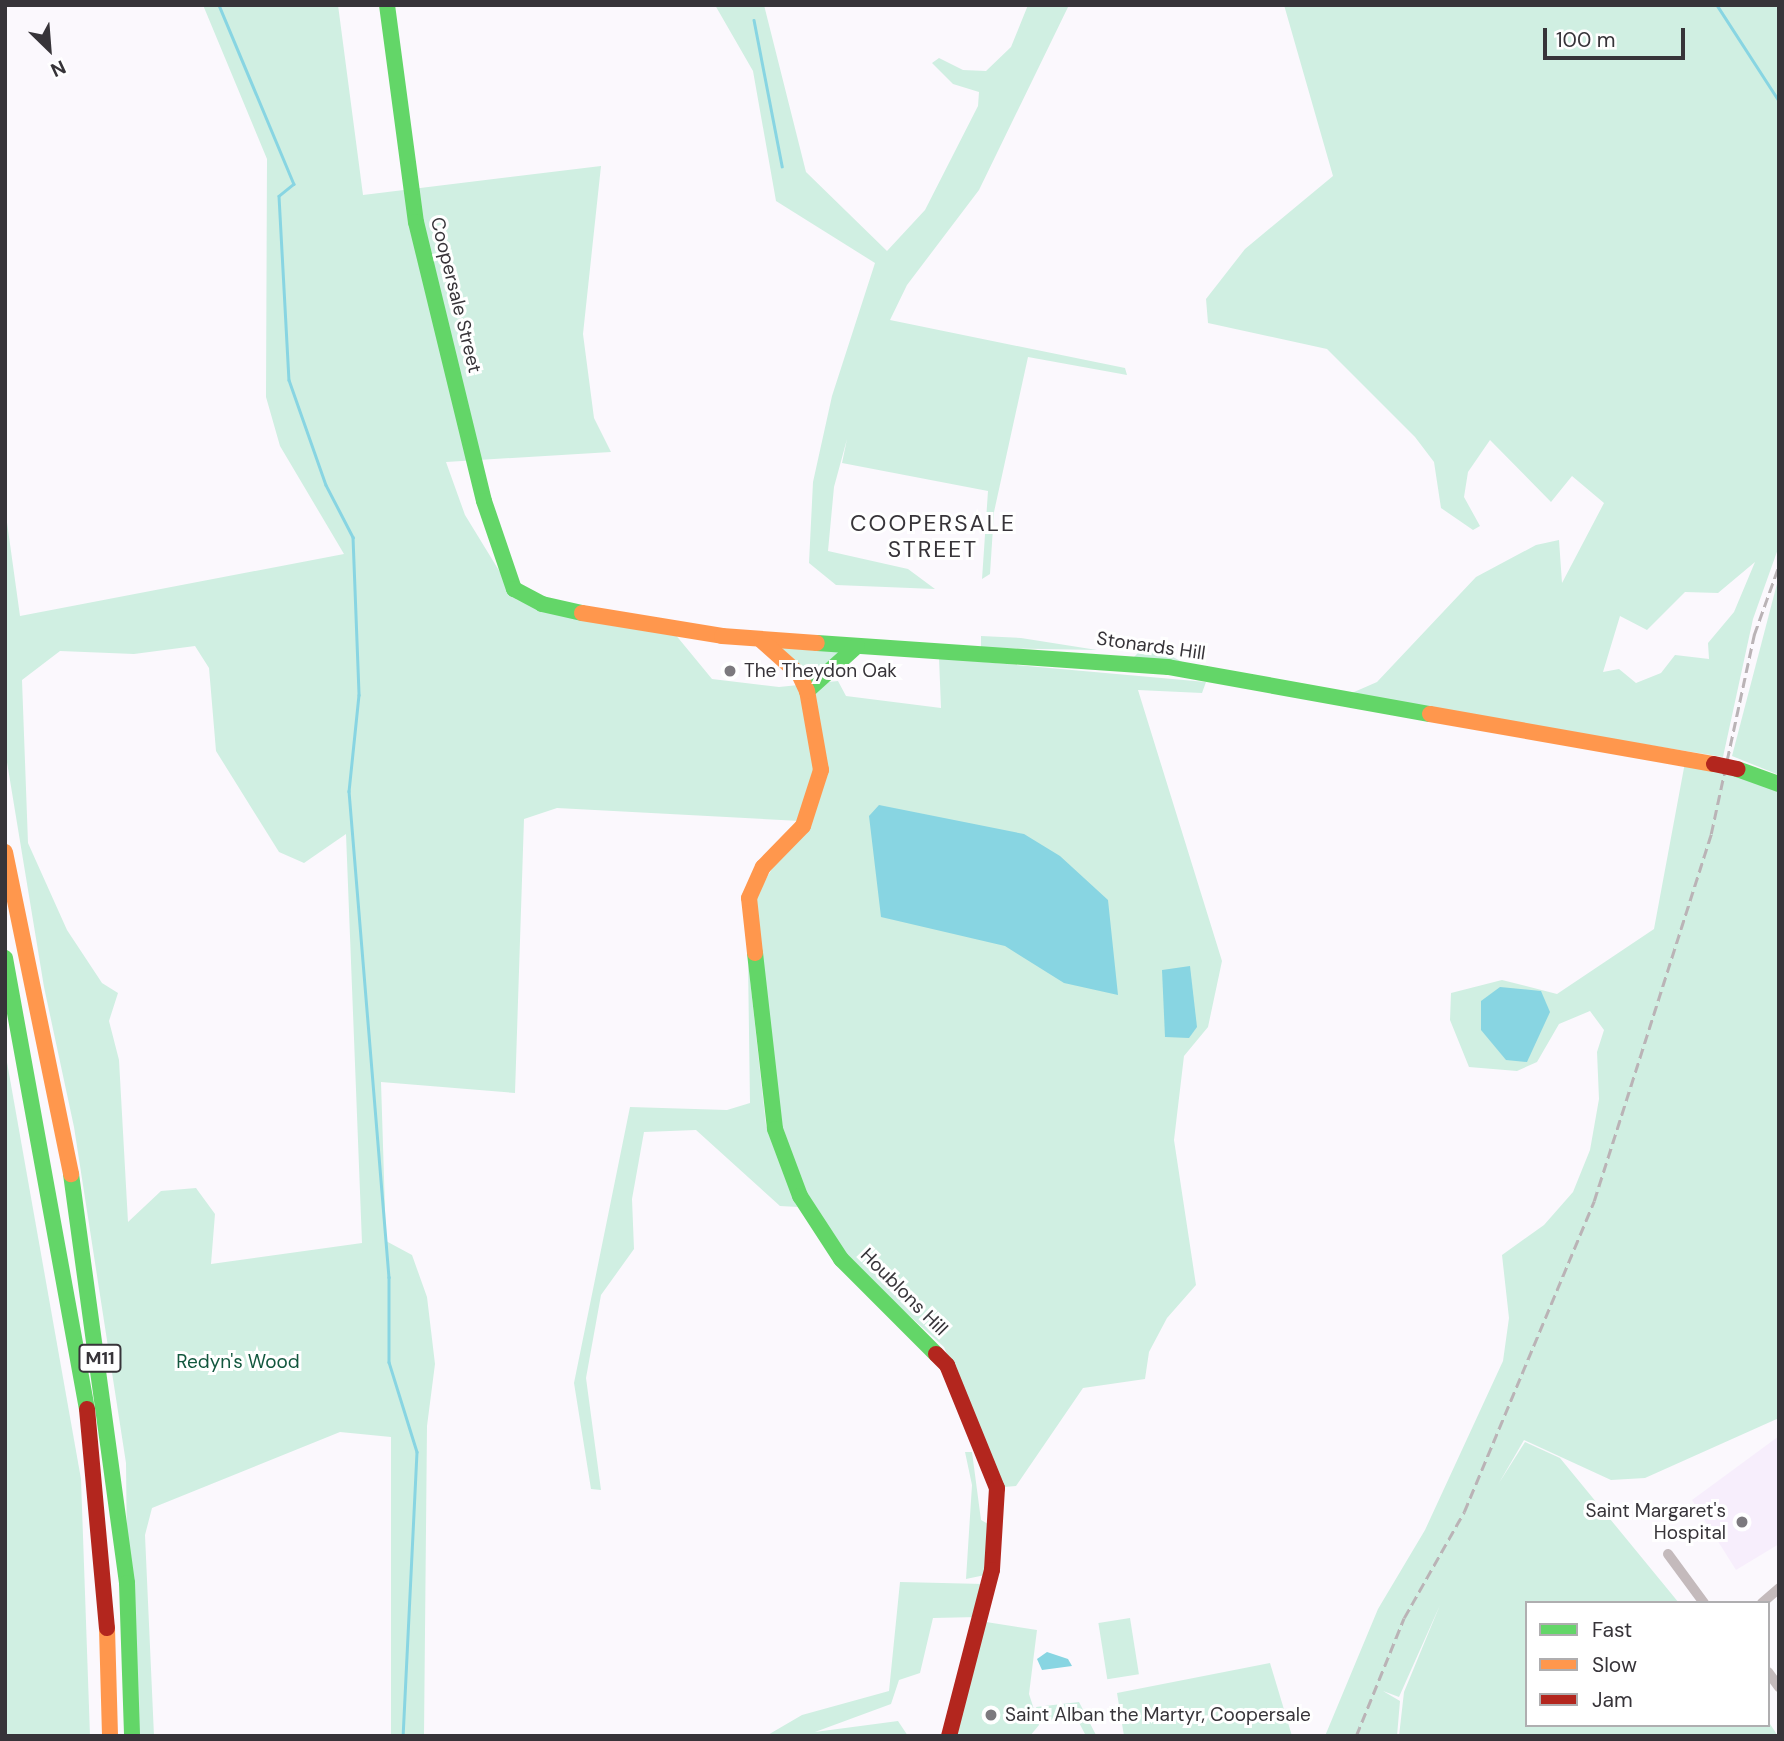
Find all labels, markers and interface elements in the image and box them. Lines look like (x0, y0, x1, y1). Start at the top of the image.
north arrow (14, 14, 84, 84)
scale bar (1546, 14, 1688, 58)
text: 100 m (1556, 26, 1616, 54)
text: N (47, 54, 70, 83)
street label: Coopersale Street (426, 215, 486, 375)
district label: COOPERSALE STREET (851, 509, 1015, 563)
street label: Stonards Hill (1095, 627, 1207, 665)
place label: The Theydon Oak (744, 660, 897, 682)
marker: The Theydon Oak (722, 663, 738, 679)
street label: Houblons Hill (856, 1244, 952, 1340)
road number: M11 (77, 1344, 123, 1372)
park label: Redyn's Wood (176, 1351, 300, 1373)
place label: Saint Margaret's Hospital (1585, 1500, 1726, 1544)
marker: Saint Margaret's Hospital (1732, 1512, 1752, 1532)
legend (1525, 1601, 1770, 1727)
text: Fast (1592, 1616, 1632, 1644)
text: Slow (1592, 1651, 1637, 1679)
text: Jam (1592, 1686, 1633, 1714)
place label: Saint Alban the Martyr, Coopersale (1005, 1704, 1311, 1726)
marker: Saint Alban the Martyr, Coopersale (983, 1707, 999, 1723)

